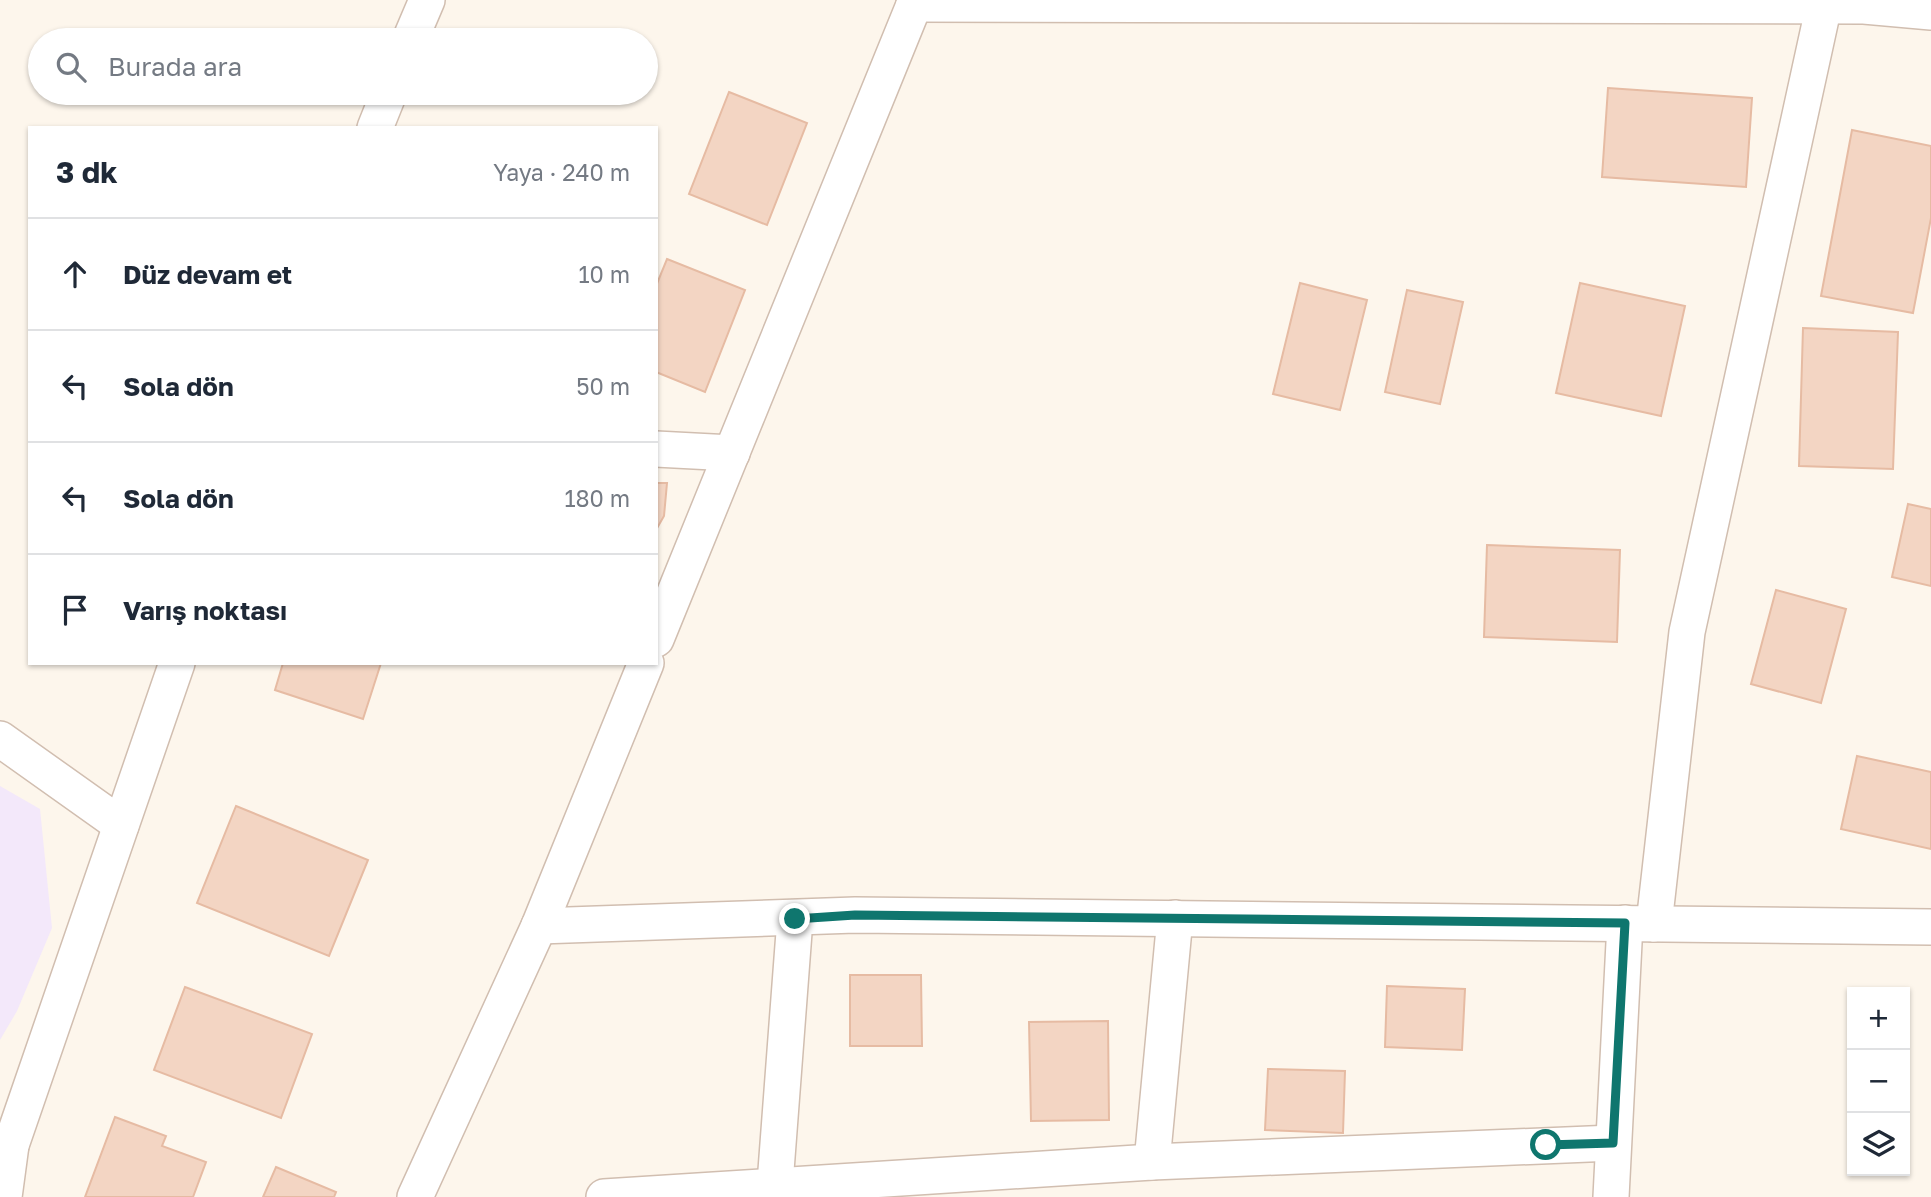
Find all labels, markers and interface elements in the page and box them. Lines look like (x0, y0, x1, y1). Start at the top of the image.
search box (28, 28, 658, 105)
icon: search (52, 48, 90, 86)
text: Burada ara (108, 51, 242, 82)
text: 3 dk (56, 154, 118, 190)
text: Yaya · 240 m (493, 158, 630, 186)
icon: ahead (56, 255, 94, 293)
text: Düz devam et (123, 259, 292, 290)
text: 10 m (578, 260, 630, 288)
icon: left (56, 367, 94, 405)
text: Sola dön (123, 371, 234, 402)
text: 50 m (576, 372, 630, 400)
icon: left (56, 479, 94, 517)
text: Sola dön (123, 483, 234, 514)
text: 180 m (564, 484, 630, 512)
icon: arrive (56, 591, 94, 629)
text: Varış noktası (123, 595, 287, 626)
route end (779, 903, 810, 934)
map controls (1847, 987, 1910, 1176)
button: + (1847, 987, 1910, 1050)
button: − (1847, 1050, 1910, 1113)
button: layers (1847, 1113, 1910, 1176)
route start (1530, 1129, 1561, 1160)

